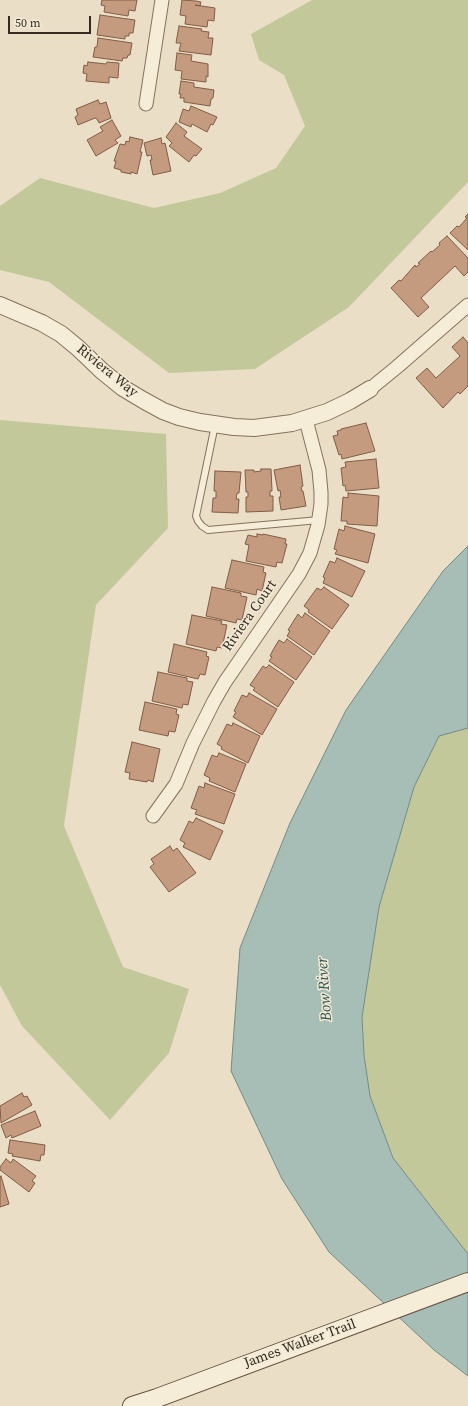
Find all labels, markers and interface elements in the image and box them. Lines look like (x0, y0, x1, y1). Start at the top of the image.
scale bar (10, 8, 93, 34)
text: 50 m (15, 15, 41, 31)
street label: Riviera Way (73, 341, 141, 401)
street label: Riviera Court (219, 577, 281, 655)
water label: Bow River (314, 956, 336, 1022)
street label: James Walker Trail (242, 1316, 358, 1372)

